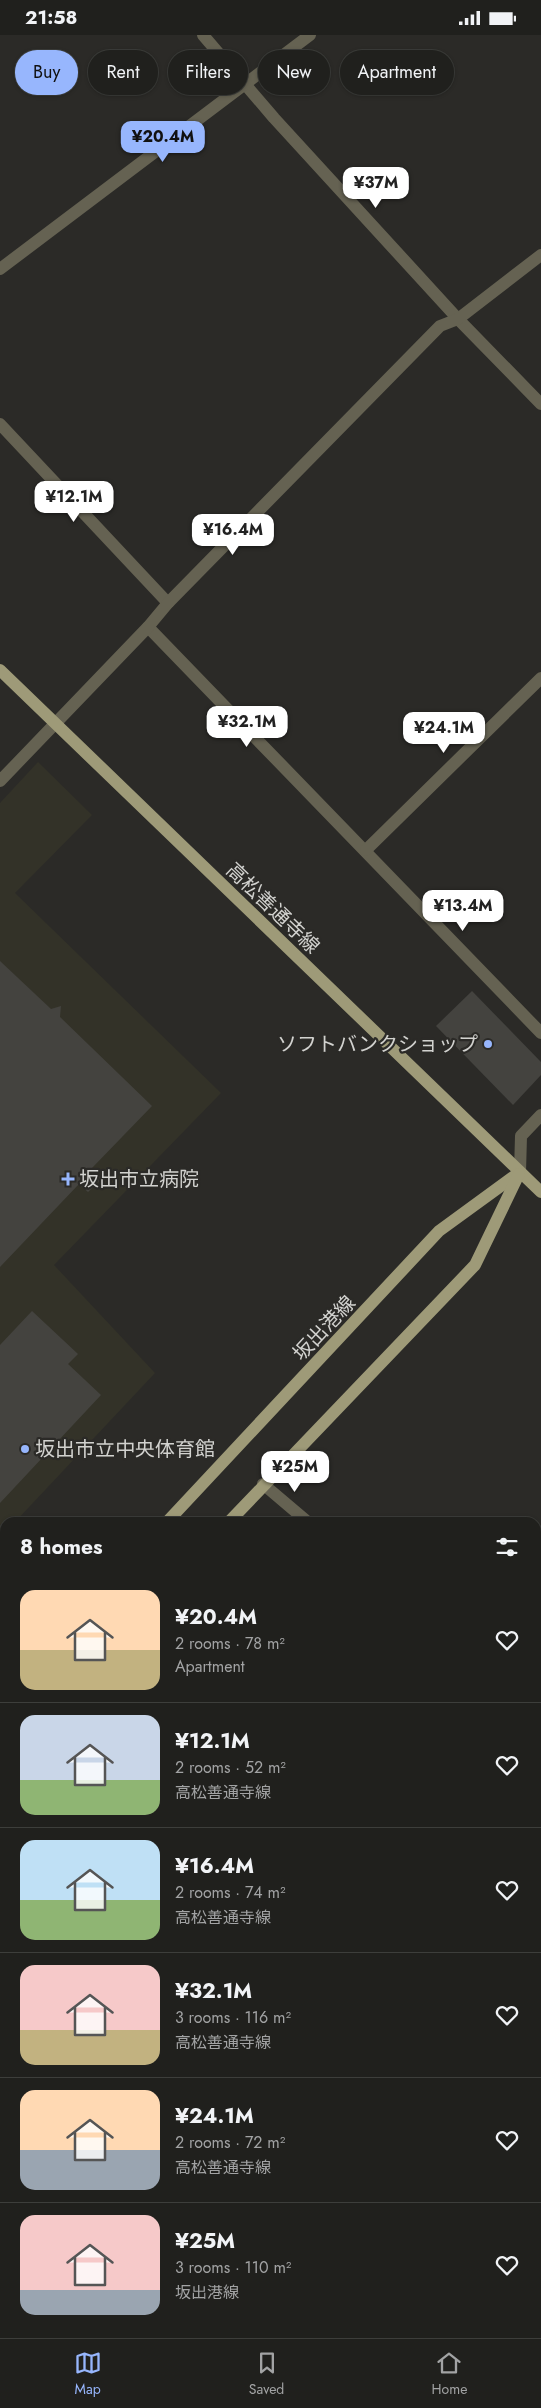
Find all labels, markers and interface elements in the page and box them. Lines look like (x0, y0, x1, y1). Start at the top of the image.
text: 21:58 (25, 4, 77, 31)
chip: Buy (15, 50, 78, 95)
chip: Rent (88, 50, 158, 95)
chip: Filters (168, 50, 248, 95)
chip: New (258, 50, 330, 95)
chip: Apartment (340, 50, 454, 95)
pin: ¥20.4M (122, 121, 204, 163)
text: ¥20.4M (132, 125, 194, 148)
pin: ¥37M (346, 167, 406, 209)
text: ¥37M (354, 171, 398, 194)
pin: ¥12.1M (33, 481, 115, 523)
text: ¥12.1M (46, 485, 102, 508)
pin: ¥16.4M (192, 513, 274, 556)
text: ¥16.4M (203, 518, 263, 541)
pin: ¥32.1M (206, 705, 288, 748)
text: ¥32.1M (218, 710, 276, 733)
pin: ¥24.1M (403, 711, 485, 754)
text: ¥24.1M (414, 716, 474, 739)
street label: 高松善通寺線 (219, 856, 326, 960)
pin: ¥13.4M (422, 889, 504, 932)
text: ¥13.4M (433, 894, 493, 917)
place label: ソフトバンクショップ (277, 1030, 478, 1059)
marker: ソフトバンクショップ (482, 1038, 494, 1050)
place label: 坂出市立病院 (79, 1165, 199, 1194)
marker: 坂出市立病院 (61, 1172, 75, 1186)
street label: 坂出港線 (286, 1289, 362, 1367)
place label: 坂出市立中央体育館 (35, 1435, 215, 1464)
marker: 坂出市立中央体育館 (19, 1443, 31, 1455)
pin: ¥25M (265, 1451, 325, 1493)
text: ¥25M (272, 1455, 318, 1478)
text: 8 homes (20, 1532, 103, 1562)
icon: filters (493, 1533, 521, 1561)
text: ¥20.4M (175, 1602, 257, 1632)
icon: home (60, 1610, 120, 1670)
icon: heart (493, 1626, 521, 1654)
text: 2 rooms · 78 m² (175, 1632, 285, 1655)
text: Apartment (175, 1655, 245, 1678)
text: ¥12.1M (175, 1726, 250, 1756)
icon: home (60, 1735, 120, 1795)
icon: heart (493, 1751, 521, 1779)
text: 2 rooms · 52 m² (175, 1756, 286, 1779)
text: 高松善通寺線 (175, 1781, 271, 1804)
text: ¥16.4M (175, 1851, 254, 1881)
icon: home (60, 1860, 120, 1920)
icon: heart (493, 1876, 521, 1904)
text: 2 rooms · 74 m² (175, 1881, 286, 1904)
text: 高松善通寺線 (175, 1906, 271, 1929)
text: ¥32.1M (175, 1976, 252, 2006)
icon: home (60, 1985, 120, 2045)
icon: heart (493, 2001, 521, 2029)
text: 3 rooms · 116 m² (175, 2006, 291, 2029)
text: 高松善通寺線 (175, 2031, 271, 2054)
text: ¥24.1M (175, 2101, 254, 2131)
icon: home (60, 2110, 120, 2170)
icon: heart (493, 2126, 521, 2154)
text: 2 rooms · 72 m² (175, 2131, 285, 2154)
text: 高松善通寺線 (175, 2156, 271, 2179)
text: ¥25M (175, 2226, 235, 2256)
icon: home (60, 2235, 120, 2295)
icon: heart (493, 2251, 521, 2279)
text: 3 rooms · 110 m² (175, 2256, 291, 2279)
text: 坂出港線 (175, 2281, 239, 2304)
tab: Map (74, 2349, 102, 2399)
tab: Saved (249, 2349, 284, 2399)
tab: Home (432, 2349, 467, 2399)

